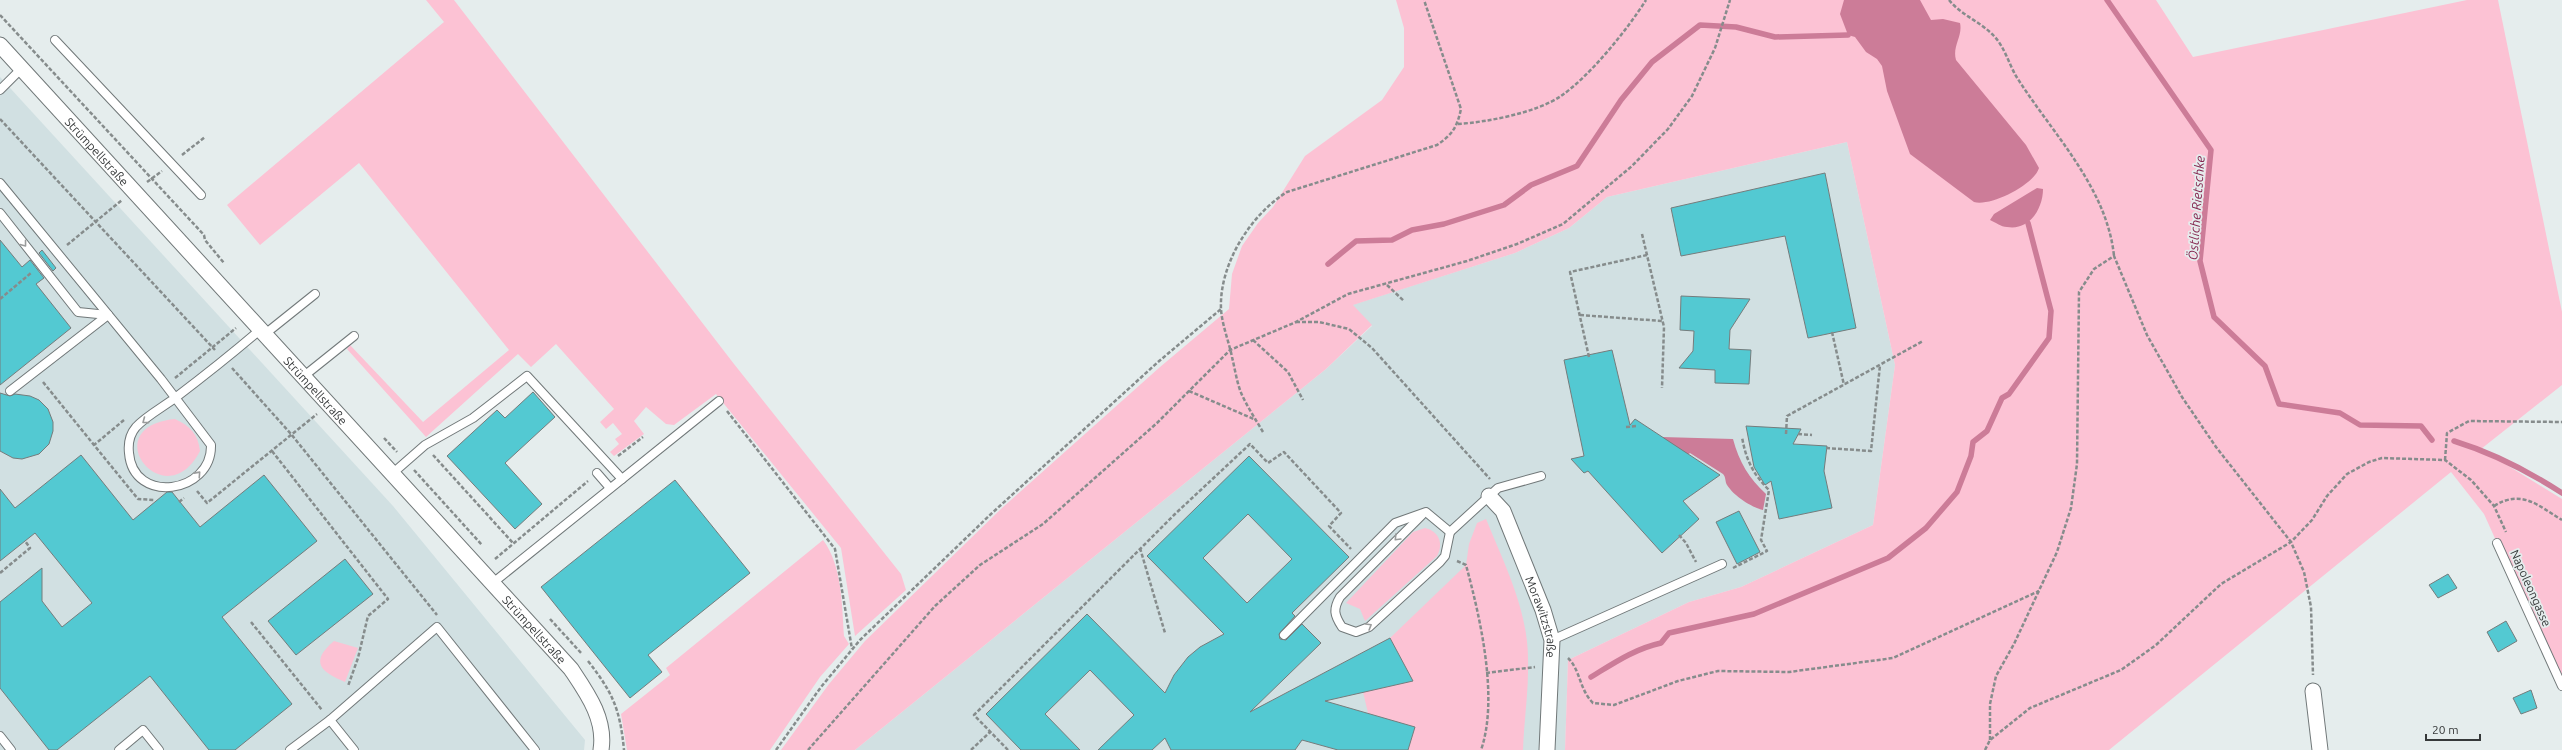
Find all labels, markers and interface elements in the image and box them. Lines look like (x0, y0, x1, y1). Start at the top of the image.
street label: Strümpellstraße (63, 115, 131, 188)
water label: Östliche Rietschke (2184, 155, 2207, 261)
one-way arrow (19, 239, 26, 246)
street label: Strümpellstraße (282, 354, 350, 427)
one-way arrow (142, 416, 149, 423)
one-way arrow (194, 471, 201, 479)
one-way arrow (1394, 533, 1402, 541)
street label: Napoleongasse (2508, 548, 2554, 628)
street label: Morawitzstraße (1524, 574, 1559, 658)
street label: Strümpellstraße (500, 593, 569, 666)
one-way arrow (1365, 623, 1372, 630)
scale bar (2426, 716, 2480, 742)
text: 20 m (2432, 723, 2459, 736)

